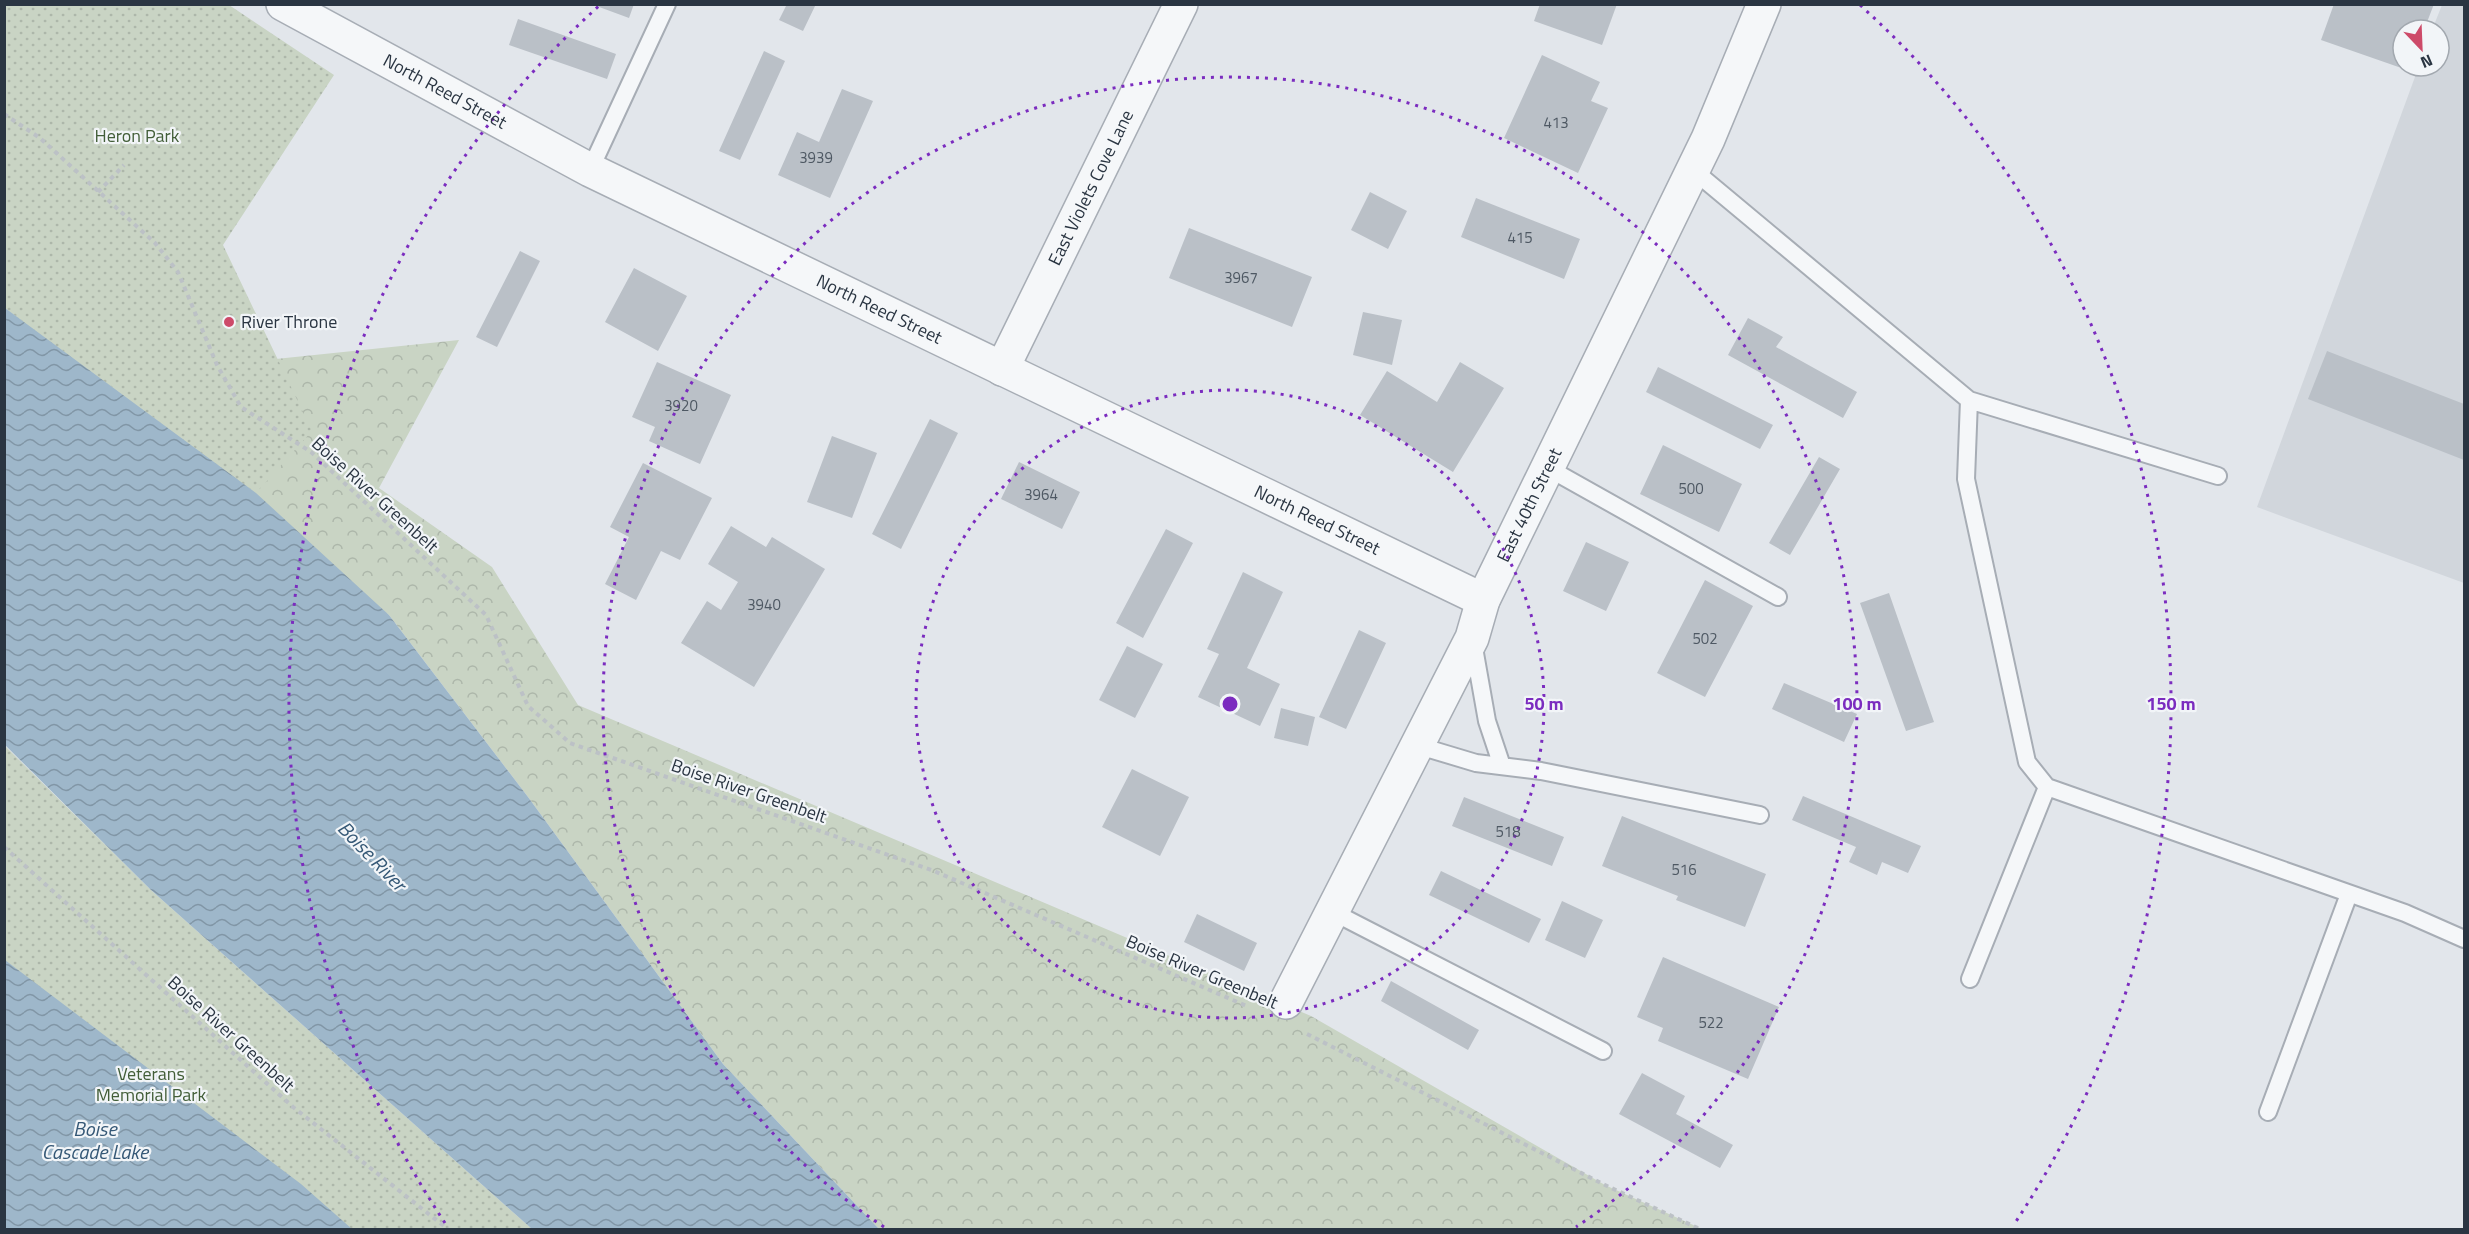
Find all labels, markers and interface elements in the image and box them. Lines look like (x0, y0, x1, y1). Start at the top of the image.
north arrow (2391, 18, 2451, 78)
street label: North Reed Street (378, 47, 512, 136)
text: N (2417, 49, 2437, 75)
street label: East Violets Cove Lane (1041, 105, 1140, 270)
house number: 413 (1543, 111, 1569, 134)
park label: Heron Park (95, 122, 180, 149)
house number: 3939 (799, 146, 833, 169)
house number: 415 (1507, 226, 1533, 249)
house number: 3967 (1224, 266, 1258, 289)
street label: North Reed Street (812, 267, 948, 351)
place label: River Throne (241, 308, 337, 335)
marker: River Throne (222, 315, 236, 329)
house number: 3920 (664, 394, 698, 417)
street label: Boise River Greenbelt (306, 430, 445, 560)
street label: East 40th Street (1490, 442, 1569, 567)
house number: 500 (1678, 477, 1704, 500)
street label: North Reed Street (1250, 478, 1385, 562)
house number: 3964 (1024, 483, 1058, 506)
house number: 3940 (747, 593, 781, 616)
house number: 502 (1692, 627, 1718, 650)
text: 50 m (1524, 690, 1564, 717)
text: 100 m (1832, 690, 1882, 717)
text: 150 m (2146, 690, 2196, 717)
centre of rings (1220, 694, 1240, 714)
street label: Boise River Greenbelt (668, 751, 831, 830)
water label: Boise River (331, 813, 416, 900)
house number: 518 (1495, 820, 1521, 843)
house number: 516 (1671, 858, 1697, 881)
street label: Boise River Greenbelt (1122, 927, 1283, 1016)
street label: Boise River Greenbelt (162, 969, 301, 1099)
house number: 522 (1698, 1011, 1724, 1034)
park label: Veterans Memorial Park (96, 1060, 207, 1108)
water label: Boise Cascade Lake (42, 1113, 150, 1167)

